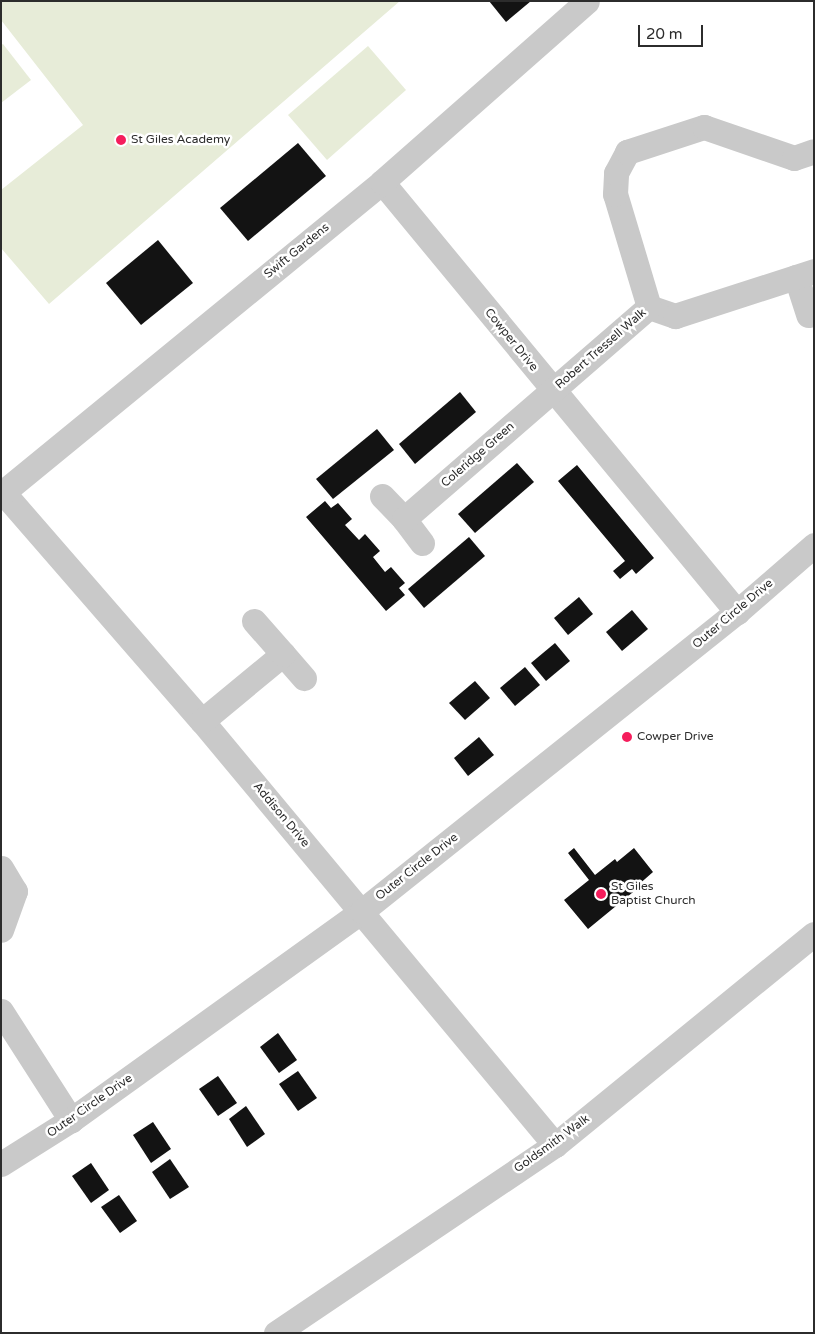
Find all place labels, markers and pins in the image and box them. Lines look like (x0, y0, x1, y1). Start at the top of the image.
place label: St Giles Academy (131, 133, 230, 147)
marker: St Giles Academy (115, 134, 127, 146)
place label: Cowper Drive (637, 730, 713, 744)
marker: Cowper Drive (621, 731, 633, 743)
place label: St Giles Baptist Church (611, 880, 696, 908)
marker: St Giles Baptist Church (595, 888, 607, 900)

